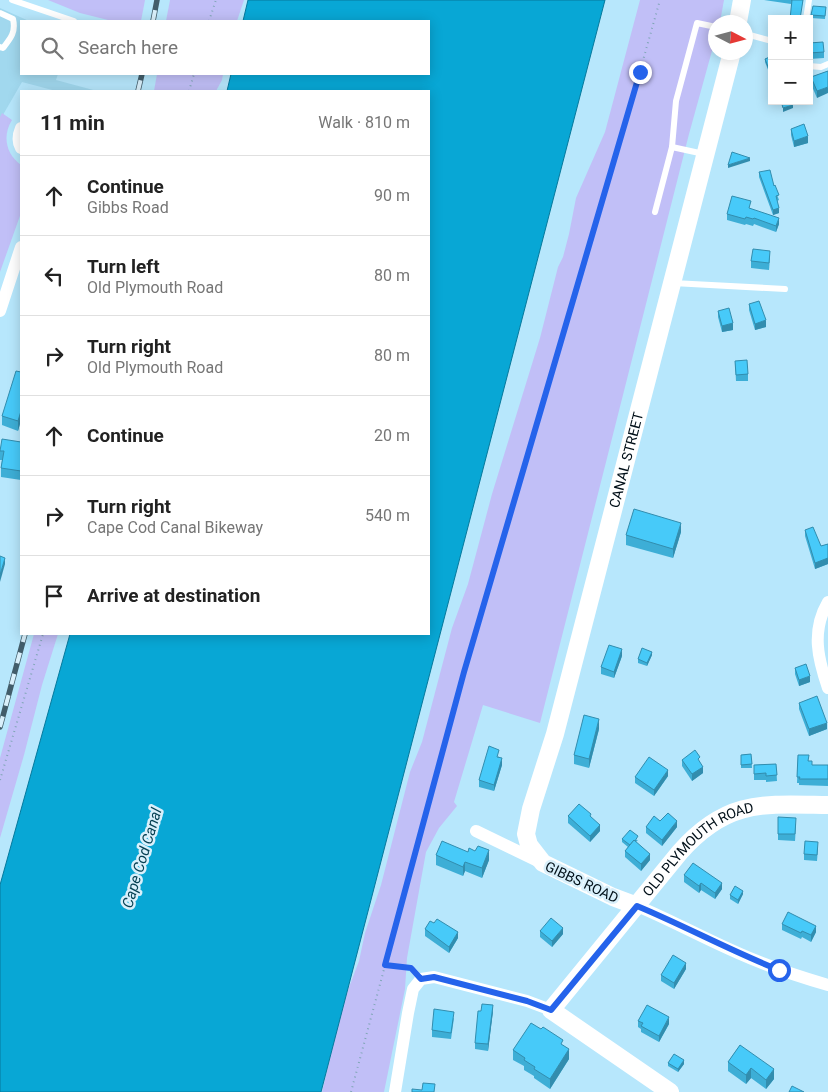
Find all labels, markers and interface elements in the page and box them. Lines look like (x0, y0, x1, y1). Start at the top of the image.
north arrow (708, 15, 753, 60)
map controls (768, 15, 813, 105)
button: + (768, 15, 813, 60)
search box (20, 20, 430, 75)
icon: search (38, 34, 66, 62)
text: Search here (78, 36, 178, 59)
button: − (768, 60, 813, 105)
route end (629, 61, 652, 84)
text: 11 min (40, 111, 105, 135)
text: Walk · 810 m (318, 113, 410, 132)
text: Continue (87, 175, 164, 198)
icon: ahead (40, 182, 68, 210)
text: 90 m (374, 186, 410, 205)
text: Gibbs Road (87, 198, 169, 217)
text: Turn left (87, 255, 160, 278)
icon: left (40, 262, 68, 290)
text: 80 m (374, 266, 410, 285)
text: Old Plymouth Road (87, 278, 223, 297)
text: Turn right (87, 335, 171, 358)
icon: right (40, 342, 68, 370)
text: 80 m (374, 346, 410, 365)
text: Old Plymouth Road (87, 358, 223, 377)
street label: CANAL STREET (606, 410, 646, 510)
icon: ahead (40, 422, 68, 450)
text: Continue (87, 424, 164, 447)
text: 20 m (374, 426, 410, 445)
text: Turn right (87, 495, 171, 518)
icon: right (40, 502, 68, 530)
text: 540 m (365, 506, 410, 525)
text: Cape Cod Canal Bikeway (87, 518, 263, 537)
icon: arrive (40, 582, 68, 610)
text: Arrive at destination (87, 584, 260, 607)
street label: OLD PLYMOUTH ROAD (639, 799, 755, 899)
water label: Cape Cod Canal (118, 805, 166, 910)
street label: GIBBS ROAD (543, 858, 621, 906)
route start (768, 959, 791, 982)

